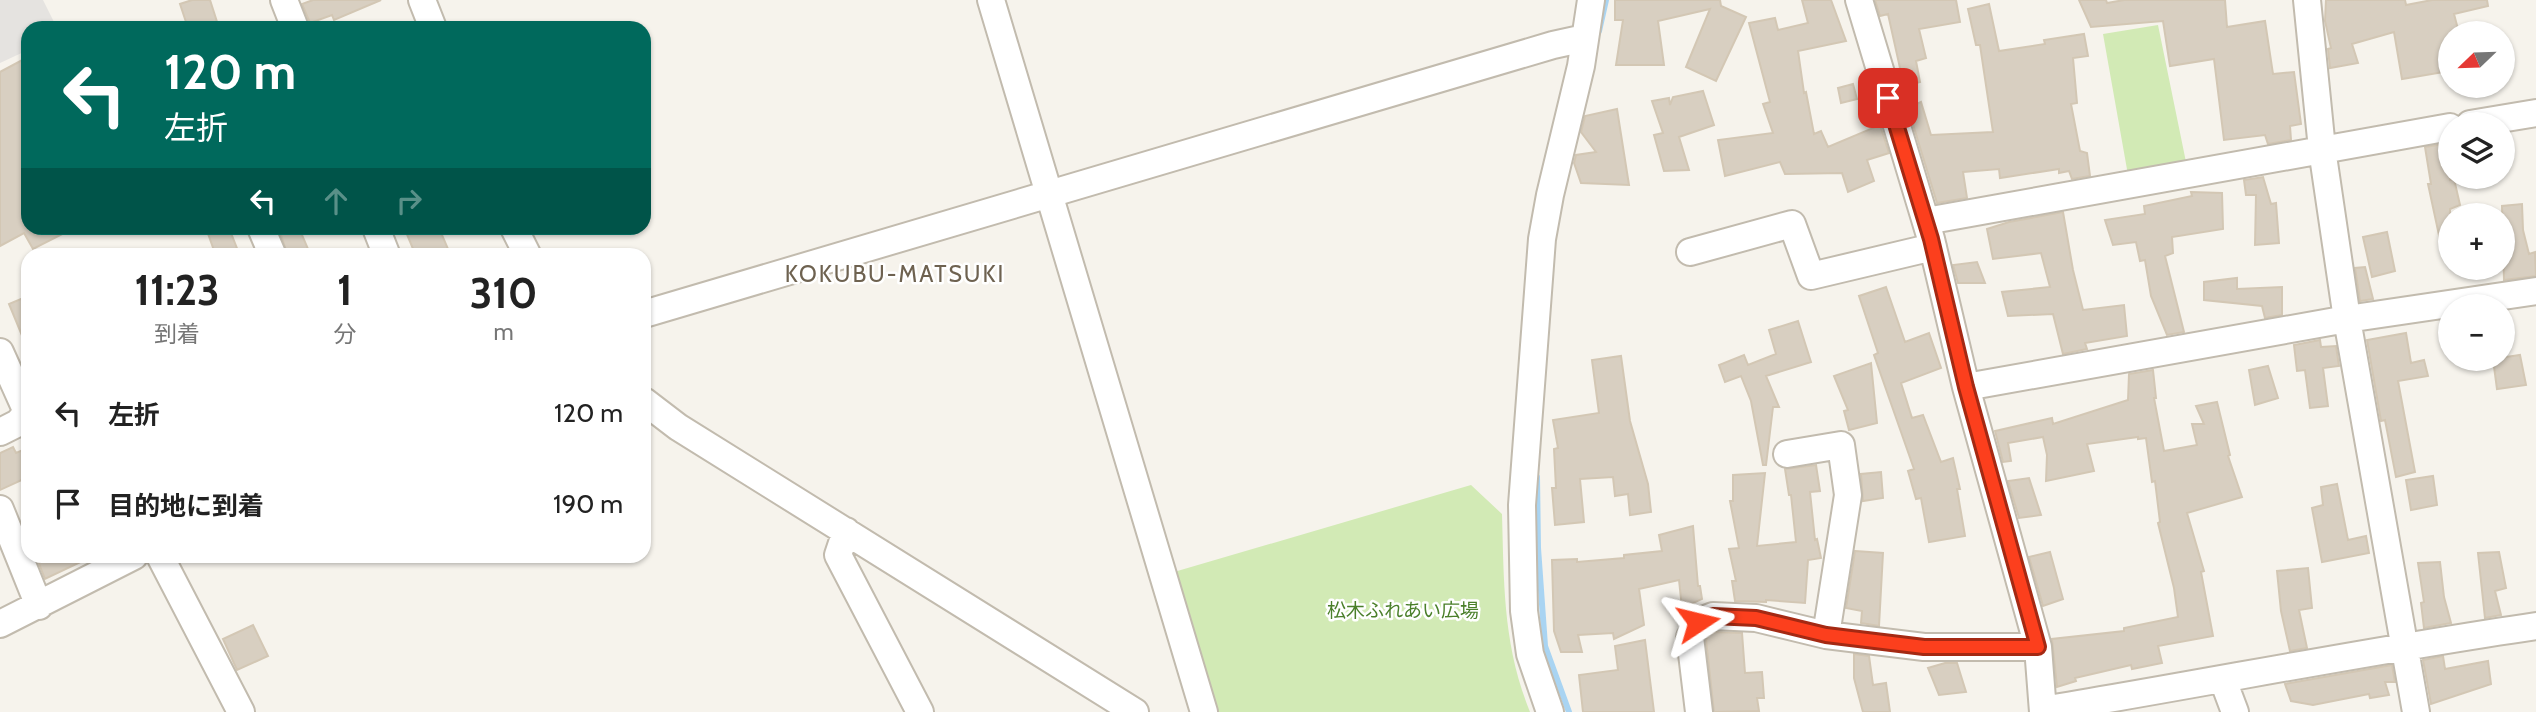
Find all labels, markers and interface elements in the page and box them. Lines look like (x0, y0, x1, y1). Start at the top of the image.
north arrow (2438, 21, 2515, 98)
map controls (2438, 21, 2515, 371)
text: 120 m (164, 42, 296, 101)
icon: left (49, 49, 140, 140)
pin (1858, 68, 1918, 128)
icon: arrive (1869, 79, 1907, 117)
text: 左折 (164, 108, 228, 147)
button: layers (2438, 112, 2515, 189)
icon: left (244, 182, 282, 220)
icon: ahead (317, 182, 355, 220)
icon: right (390, 182, 428, 220)
button: + (2438, 203, 2515, 280)
district label: KOKUBU-MATSUKI (785, 260, 1005, 288)
text: 11:23 (135, 264, 220, 316)
text: 1 (337, 264, 352, 316)
text: 310 (470, 267, 537, 319)
button: − (2438, 294, 2515, 371)
text: m (494, 318, 514, 346)
text: 到着 (154, 320, 200, 348)
text: 分 (333, 320, 356, 348)
icon: left (49, 394, 87, 432)
text: 120 m (554, 397, 623, 429)
text: 左折 (108, 399, 160, 431)
icon: arrive (49, 485, 87, 523)
text: 190 m (553, 488, 623, 520)
text: 目的地に到着 (108, 490, 264, 522)
position arrow (1661, 585, 1735, 659)
park label: 松木ふれあい広場 (1327, 599, 1479, 622)

